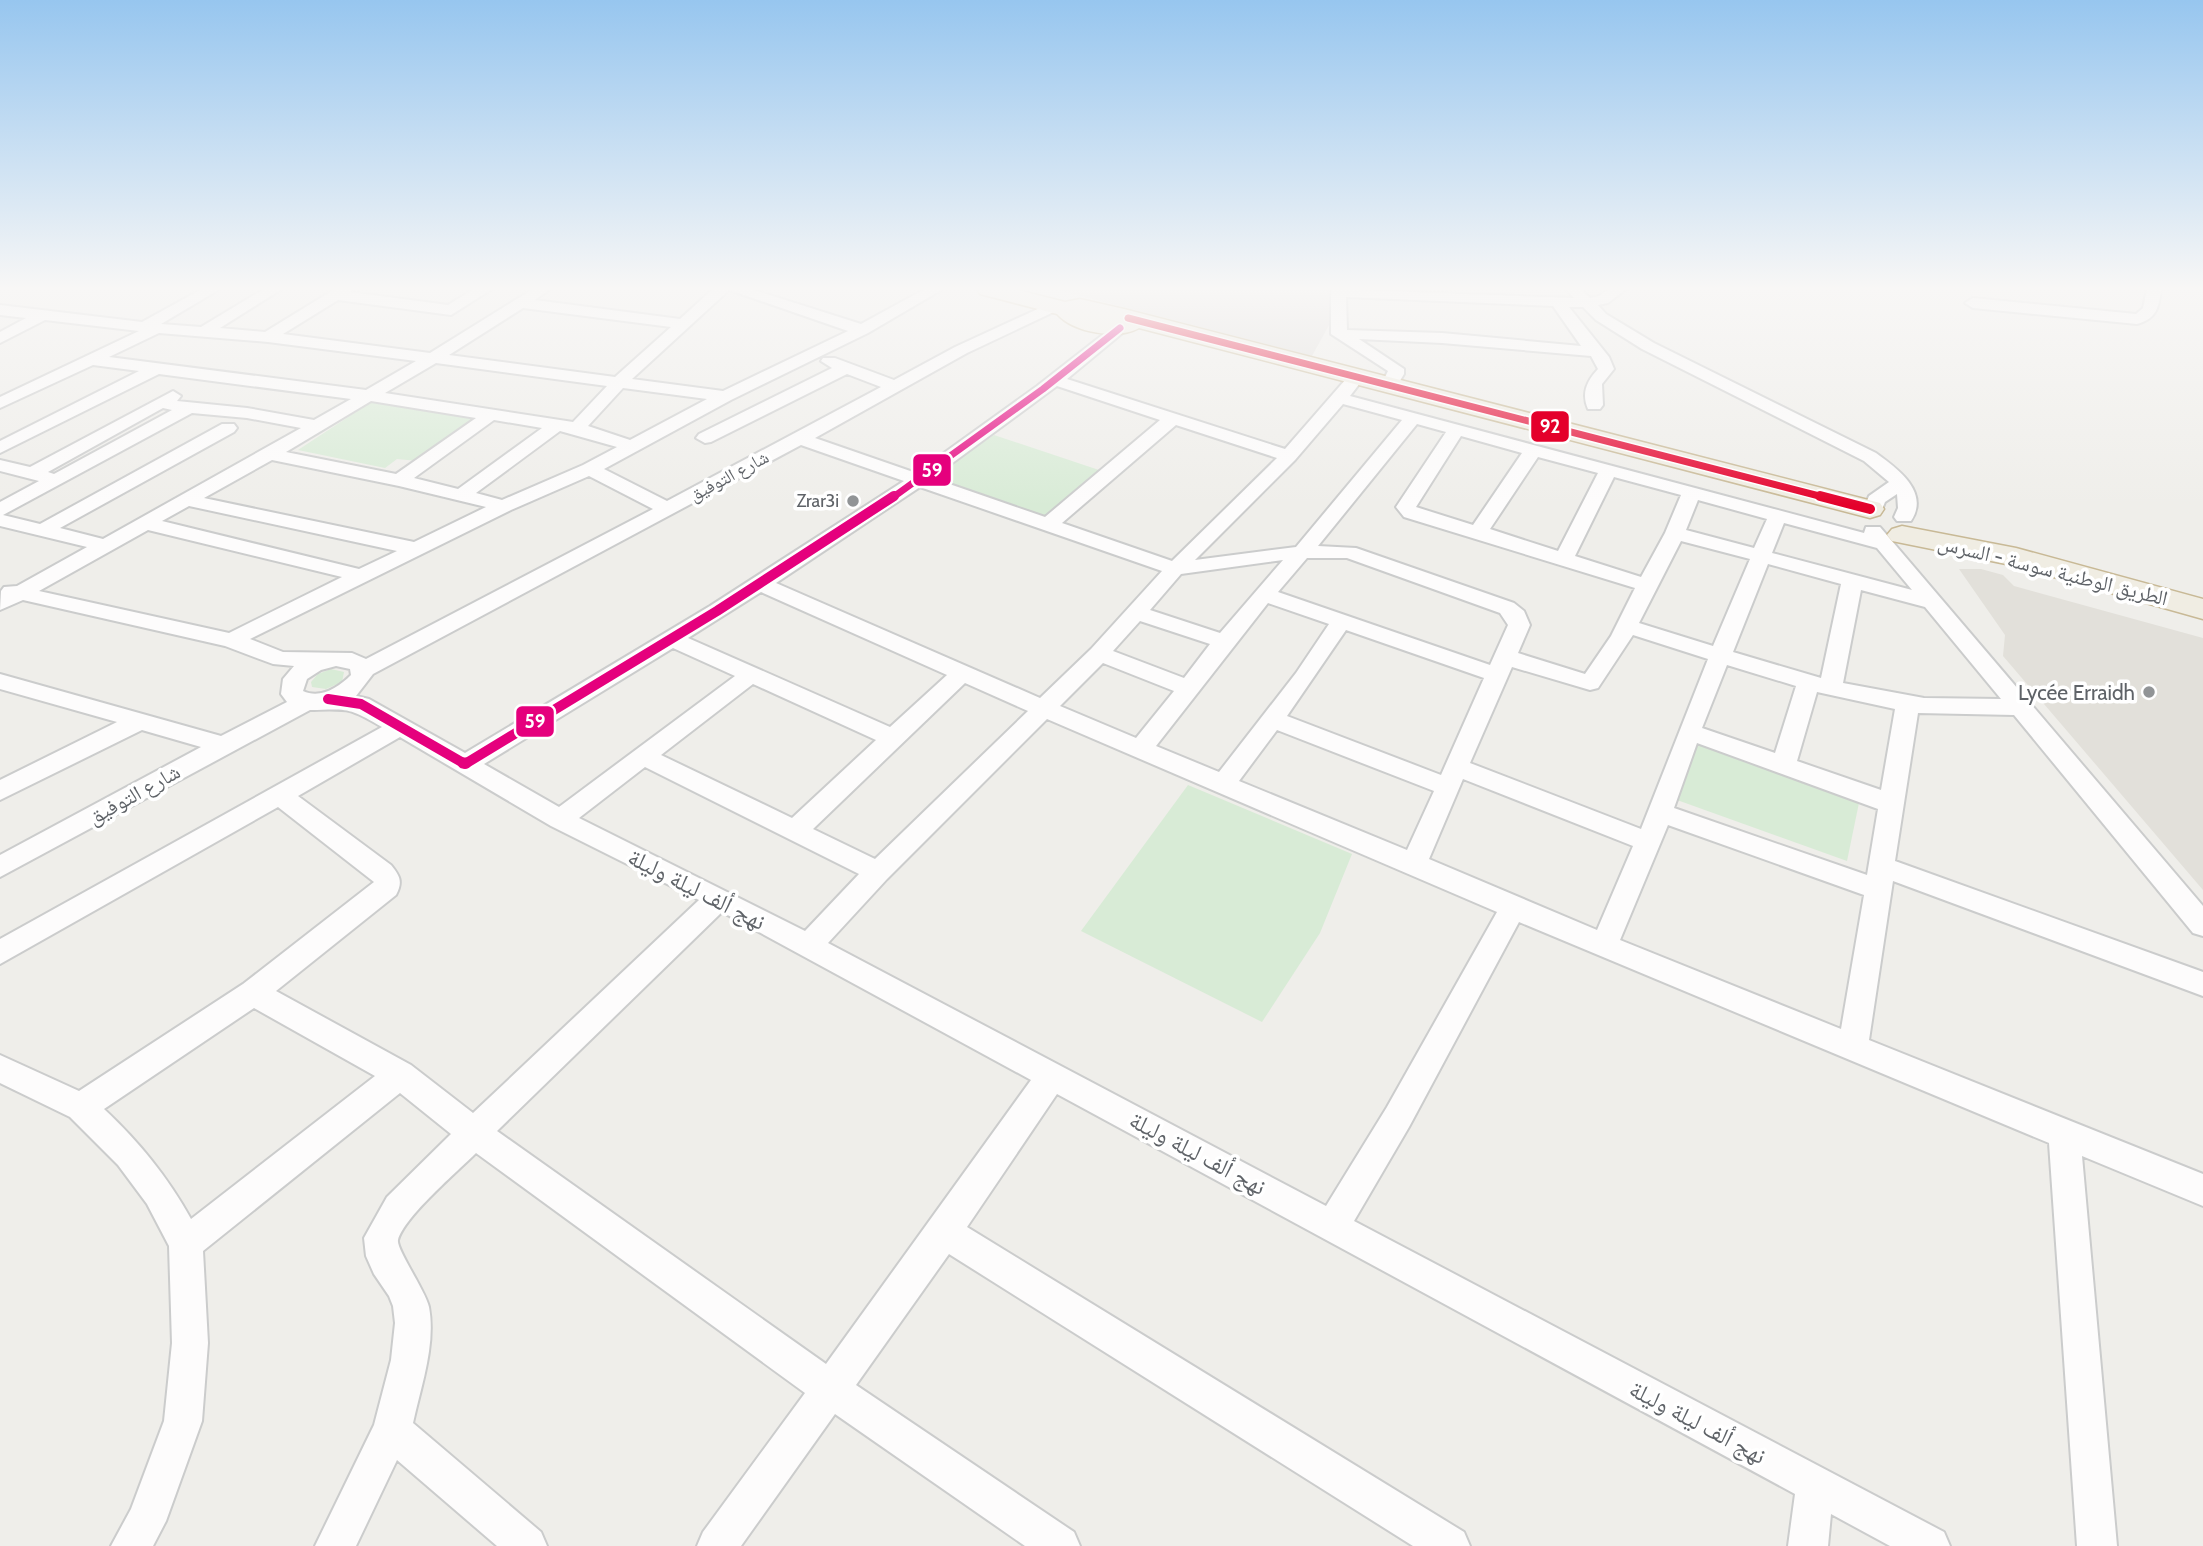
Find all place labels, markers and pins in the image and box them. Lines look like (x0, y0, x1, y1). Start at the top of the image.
place label: Zrar3i (797, 490, 839, 512)
marker: Zrar3i (845, 493, 861, 509)
place label: Lycée Erraidh (2018, 680, 2135, 705)
marker: Lycée Erraidh (2141, 684, 2157, 700)

